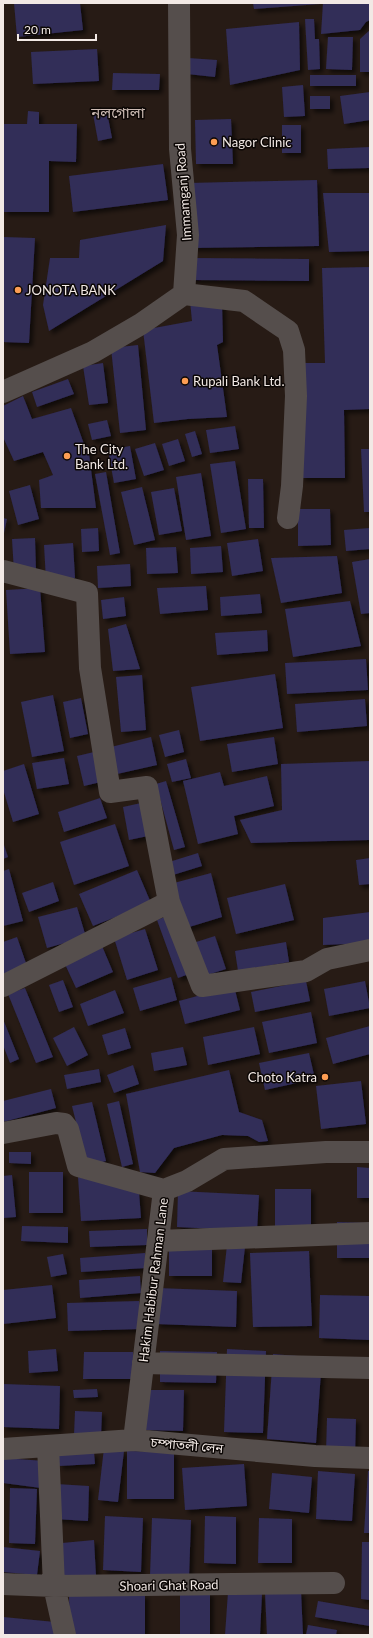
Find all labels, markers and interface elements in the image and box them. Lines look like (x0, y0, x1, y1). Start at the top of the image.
scale bar (18, 16, 96, 42)
text: 20 m (24, 22, 51, 37)
district label: নলগোলা (90, 103, 146, 121)
place label: Nagor Clinic (222, 134, 291, 150)
marker: Nagor Clinic (209, 137, 219, 147)
street label: Immamganj Road (172, 143, 194, 241)
place label: JONOTA BANK (26, 282, 116, 298)
marker: JONOTA BANK (13, 285, 23, 295)
place label: Rupali Bank Ltd. (193, 373, 284, 389)
marker: Rupali Bank Ltd. (180, 376, 190, 386)
place label: The City Bank Ltd. (75, 441, 128, 472)
marker: The City Bank Ltd. (62, 451, 72, 461)
place label: Choto Katra (248, 1069, 317, 1085)
marker: Choto Katra (320, 1072, 330, 1082)
street label: Hakim Habibur Rahman Lane (135, 1197, 171, 1363)
street label: চম্পাতলী লেন (149, 1434, 224, 1456)
street label: Shoari Ghat Road (119, 1576, 219, 1594)

